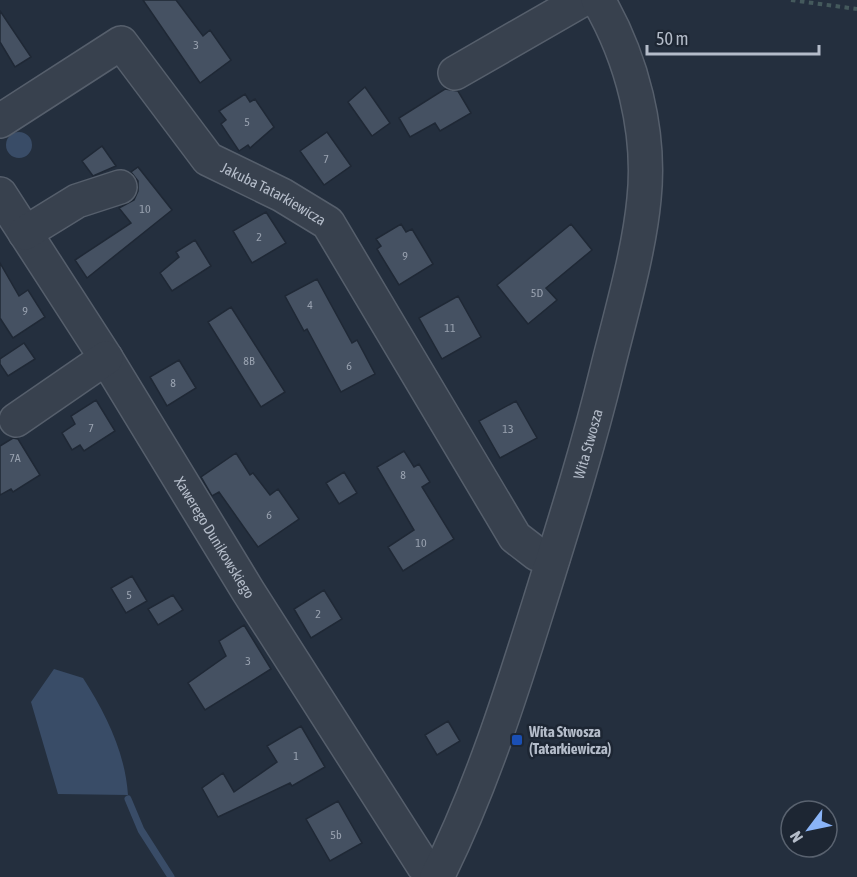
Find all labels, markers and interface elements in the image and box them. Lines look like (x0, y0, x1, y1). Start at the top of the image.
scale bar (647, 18, 820, 56)
text: 50 m (656, 28, 688, 49)
house number: 3 (193, 38, 199, 52)
house number: 5 (244, 115, 250, 129)
house number: 7 (323, 152, 329, 166)
street label: Jakuba Tatarkiewicza (218, 158, 329, 228)
house number: 10 (139, 202, 151, 216)
house number: 2 (256, 230, 262, 244)
house number: 9 (402, 249, 408, 263)
house number: 5D (531, 286, 543, 300)
house number: 4 (307, 298, 313, 312)
house number: 9 (22, 304, 28, 318)
house number: 11 (444, 321, 456, 335)
house number: 8B (243, 354, 255, 368)
house number: 6 (346, 359, 352, 373)
house number: 8 (170, 376, 176, 390)
street label: Wita Stwosza (569, 407, 605, 481)
house number: 7 (88, 421, 94, 435)
house number: 13 (502, 422, 514, 436)
house number: 7A (9, 451, 21, 465)
house number: 8 (400, 468, 406, 482)
street label: Xawerego Dunikowskiego (172, 473, 259, 601)
house number: 6 (266, 508, 272, 522)
house number: 10 (415, 536, 427, 550)
house number: 5 (126, 588, 132, 602)
house number: 2 (315, 607, 321, 621)
house number: 3 (245, 654, 251, 668)
place label: Wita Stwosza (Tatarkiewicza) (528, 723, 611, 757)
marker: Wita Stwosza (Tatarkiewicza) (510, 733, 524, 747)
house number: 1 (293, 749, 299, 763)
north arrow (779, 799, 839, 859)
house number: 5b (330, 828, 342, 842)
text: N (786, 828, 806, 846)

